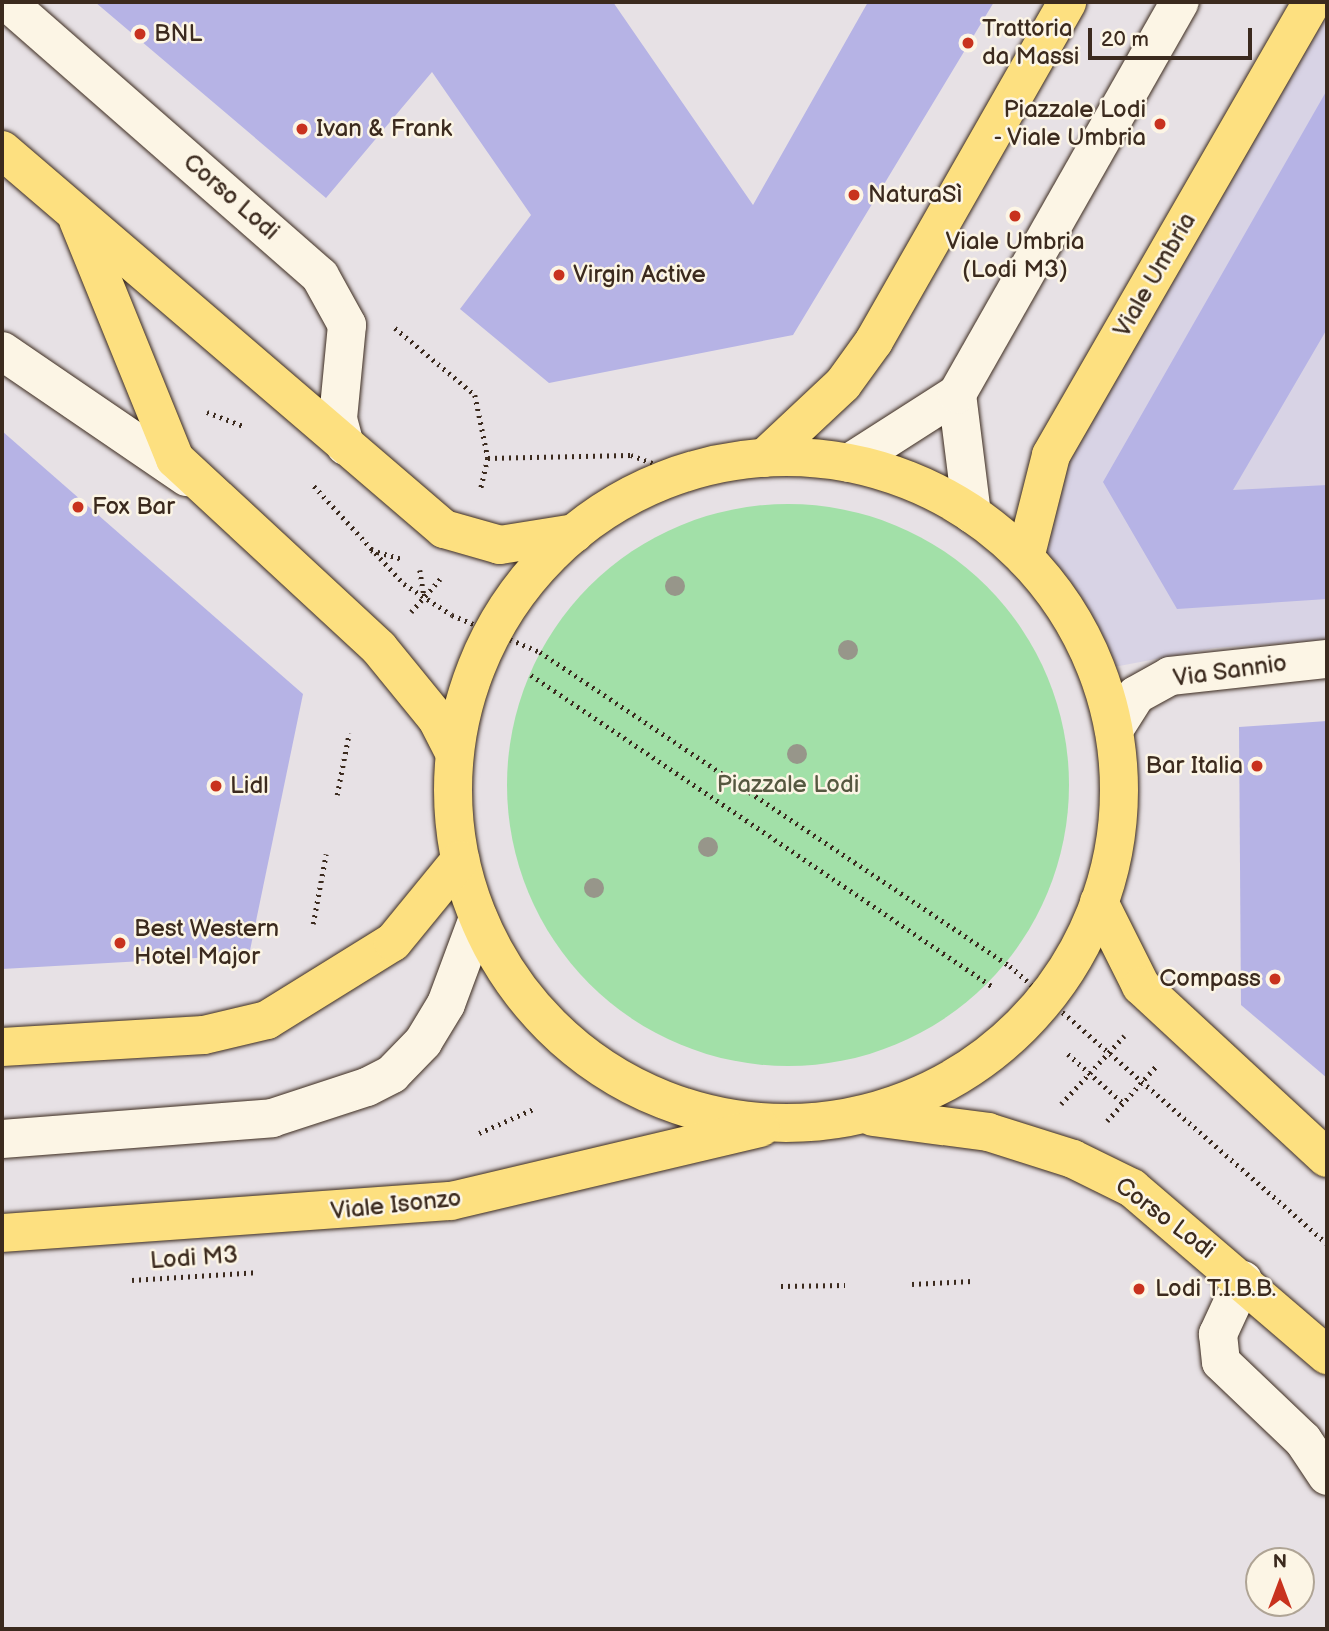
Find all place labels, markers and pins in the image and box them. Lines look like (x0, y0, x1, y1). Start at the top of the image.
place label: Trattoria da Massi (982, 15, 1079, 71)
place label: BNL (154, 20, 202, 48)
marker: BNL (132, 26, 148, 42)
marker: Trattoria da Massi (960, 35, 976, 51)
place label: Piazzale Lodi - Viale Umbria (992, 96, 1146, 152)
place label: Ivan & Frank (316, 115, 452, 143)
marker: Piazzale Lodi - Viale Umbria (1152, 116, 1168, 132)
marker: Ivan & Frank (294, 121, 310, 137)
place label: NaturaSì (868, 181, 962, 209)
marker: NaturaSì (846, 187, 862, 203)
marker: Viale Umbria (Lodi M3) (1007, 208, 1023, 224)
place label: Viale Umbria (Lodi M3) (946, 228, 1084, 284)
place label: Virgin Active (573, 261, 706, 289)
marker: Virgin Active (551, 267, 567, 283)
place label: Fox Bar (92, 493, 175, 521)
marker: Fox Bar (70, 499, 86, 515)
place label: Bar Italia (1146, 752, 1243, 780)
marker: Bar Italia (1249, 758, 1265, 774)
place label: Lidl (230, 772, 269, 800)
marker: Lidl (208, 778, 224, 794)
place label: Best Western Hotel Major (134, 915, 280, 971)
marker: Best Western Hotel Major (112, 935, 128, 951)
place label: Compass (1159, 965, 1261, 993)
marker: Compass (1267, 971, 1283, 987)
place label: Lodi T.I.B.B. (1155, 1275, 1277, 1303)
marker: Lodi T.I.B.B. (1129, 1279, 1149, 1299)

